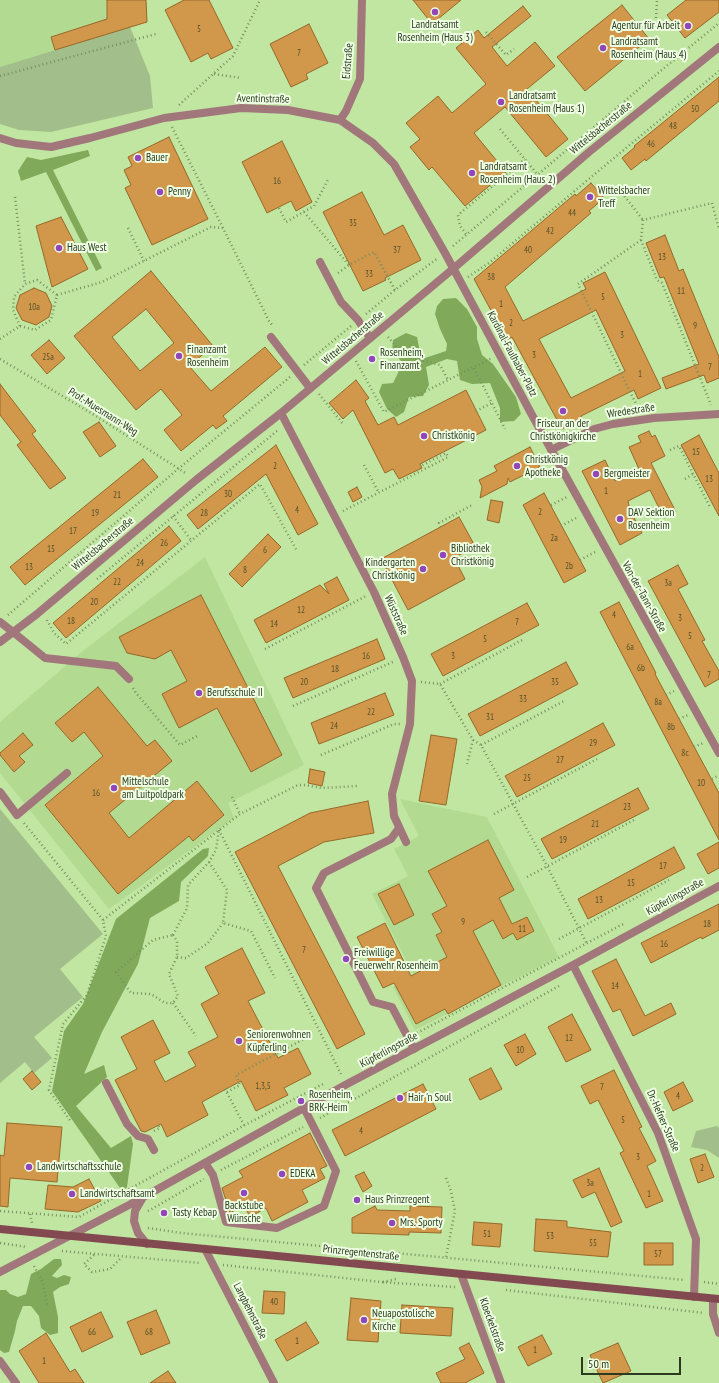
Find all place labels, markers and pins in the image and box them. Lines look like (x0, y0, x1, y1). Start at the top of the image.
marker: Landratsamt Rosenheim (Haus 3) (430, 7, 440, 17)
place label: Landratsamt Rosenheim (Haus 3) (397, 18, 473, 44)
place label: Agentur für Arbeit (612, 19, 680, 33)
marker: Agentur für Arbeit (683, 21, 693, 31)
place label: Landratsamt Rosenheim (Haus 4) (611, 35, 686, 61)
marker: Landratsamt Rosenheim (Haus 4) (598, 43, 608, 53)
place label: Landratsamt Rosenheim (Haus 1) (509, 89, 584, 115)
marker: Landratsamt Rosenheim (Haus 1) (496, 97, 506, 107)
place label: Bauer (146, 151, 168, 165)
marker: Bauer (133, 153, 143, 163)
place label: Landratsamt Rosenheim (Haus 2) (480, 160, 555, 186)
marker: Landratsamt Rosenheim (Haus 2) (467, 168, 477, 178)
place label: Wittelsbacher Treff (598, 184, 650, 210)
place label: Penny (168, 185, 191, 199)
marker: Penny (155, 187, 165, 197)
marker: Wittelsbacher Treff (585, 192, 595, 202)
place label: Haus West (67, 241, 106, 255)
marker: Haus West (54, 243, 64, 253)
place label: Finanzamt Rosenheim (187, 343, 229, 369)
place label: Rosenheim, Finanzamt (380, 346, 424, 372)
marker: Finanzamt Rosenheim (174, 351, 184, 361)
marker: Rosenheim, Finanzamt (367, 354, 377, 364)
marker: Friseur an der Christkönigkirche (558, 406, 568, 416)
place label: Friseur an der Christkönigkirche (530, 417, 596, 443)
place label: Christkönig (432, 429, 475, 443)
marker: Christkönig (419, 431, 429, 441)
place label: Christkönig Apotheke (525, 453, 568, 479)
marker: Christkönig Apotheke (512, 461, 522, 471)
place label: Bergmeister (604, 467, 650, 481)
marker: Bergmeister (591, 469, 601, 479)
place label: DAV Sektion Rosenheim (628, 506, 674, 532)
marker: DAV Sektion Rosenheim (615, 514, 625, 524)
place label: Bibliothek Christkönig (451, 542, 494, 568)
marker: Bibliothek Christkönig (438, 550, 448, 560)
place label: Kindergarten Christkönig (365, 556, 415, 582)
marker: Kindergarten Christkönig (418, 564, 428, 574)
place label: Berufsschule II (207, 686, 263, 700)
marker: Berufsschule II (194, 688, 204, 698)
place label: Mittelschule am Luitpoldpark (122, 775, 184, 801)
marker: Mittelschule am Luitpoldpark (109, 783, 119, 793)
place label: Freiwillige Feuerwehr Rosenheim (354, 946, 438, 972)
marker: Freiwillige Feuerwehr Rosenheim (341, 954, 351, 964)
place label: Seniorenwohnen Küpferling (247, 1028, 311, 1054)
marker: Seniorenwohnen Küpferling (234, 1036, 244, 1046)
place label: Rosenheim, BRK-Heim (309, 1088, 353, 1114)
place label: Hair 'n Soul (408, 1091, 451, 1105)
marker: Hair 'n Soul (395, 1093, 405, 1103)
marker: Rosenheim, BRK-Heim (296, 1096, 306, 1106)
place label: Landwirtschaftsschule (37, 1160, 121, 1174)
marker: Landwirtschaftsschule (24, 1162, 34, 1172)
place label: EDEKA (290, 1167, 316, 1181)
marker: EDEKA (277, 1169, 287, 1179)
place label: Landwirtschaftsamt (80, 1187, 154, 1201)
marker: Backstube Wünsche (239, 1188, 249, 1198)
marker: Landwirtschaftsamt (67, 1189, 77, 1199)
place label: Haus Prinzregent (365, 1193, 430, 1207)
marker: Haus Prinzregent (352, 1195, 362, 1205)
place label: Backstube Wünsche (225, 1199, 263, 1225)
place label: Tasty Kebap (172, 1206, 217, 1220)
marker: Tasty Kebap (159, 1208, 169, 1218)
place label: Mrs. Sporty (400, 1216, 443, 1230)
marker: Mrs. Sporty (387, 1218, 397, 1228)
place label: Neuapostolische Kirche (372, 1307, 435, 1333)
marker: Neuapostolische Kirche (359, 1315, 369, 1325)

